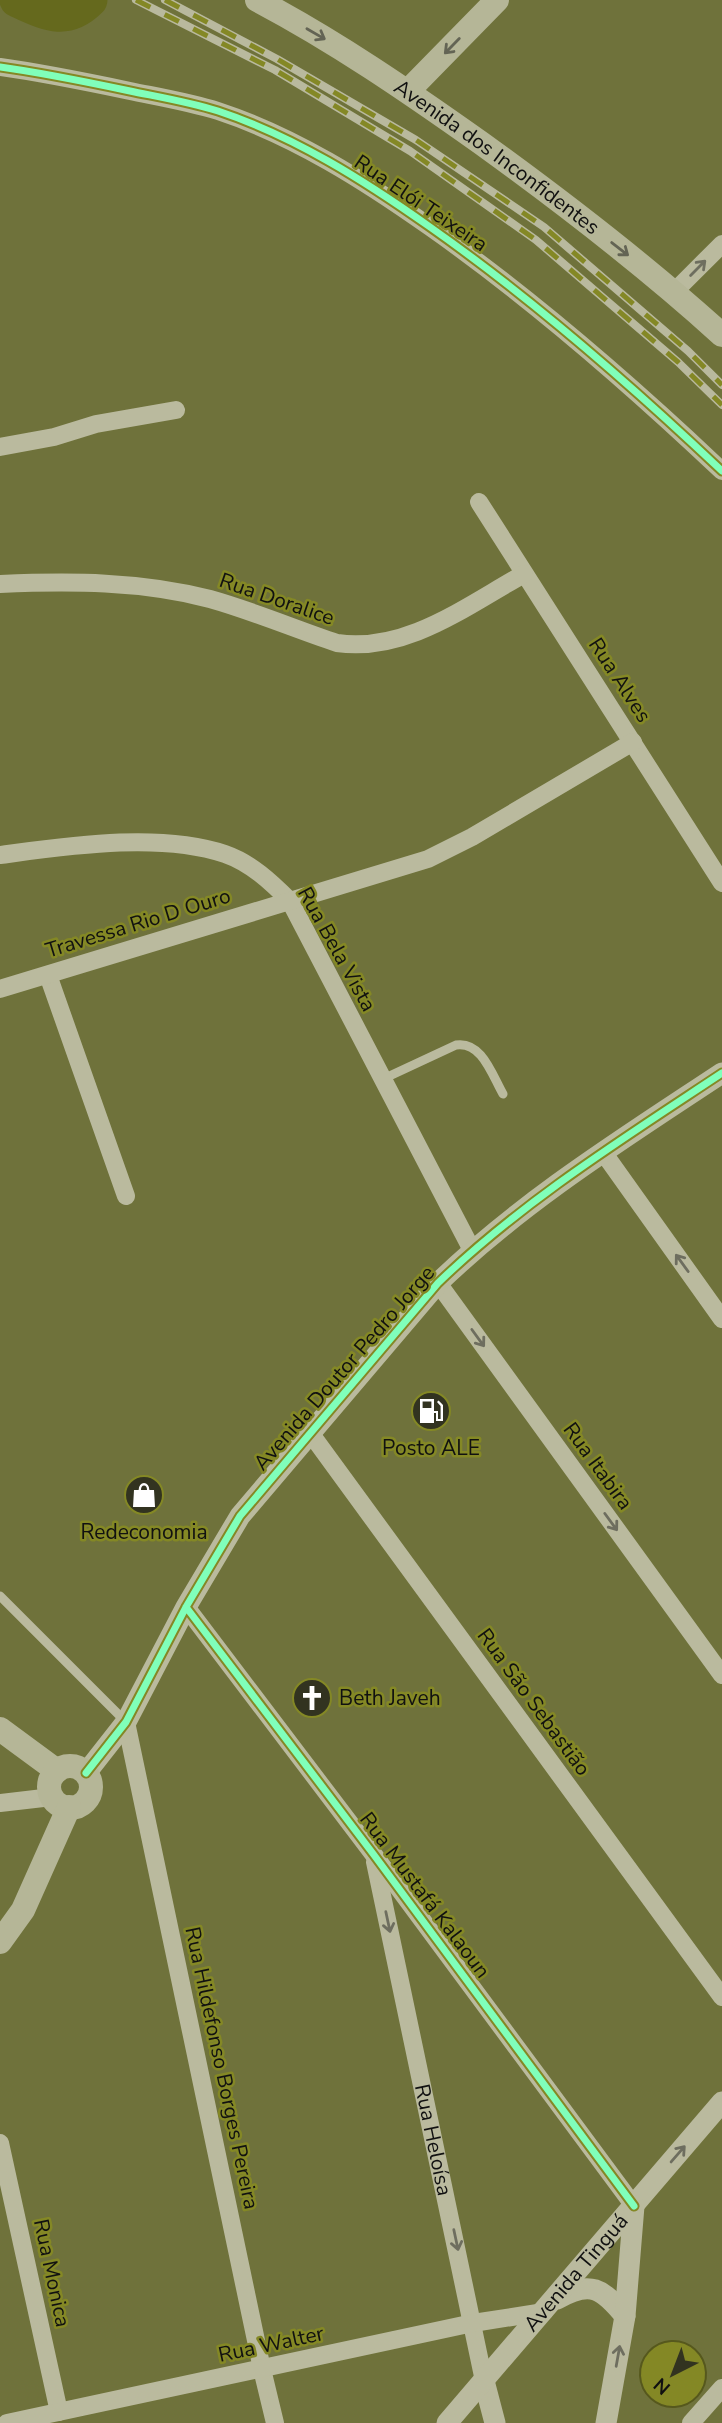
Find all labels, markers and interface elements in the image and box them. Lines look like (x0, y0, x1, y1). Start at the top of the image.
one-way arrow (305, 27, 325, 41)
one-way arrow (444, 37, 461, 54)
street label: Avenida dos Inconfidentes (389, 73, 606, 241)
street label: Rua Elói Teixeira (349, 148, 493, 258)
one-way arrow (610, 241, 629, 256)
one-way arrow (690, 259, 707, 276)
street label: Rua Doralice (216, 566, 338, 632)
street label: Rua Alves (582, 632, 658, 728)
street label: Travessa Rio D Ouro (42, 882, 234, 964)
street label: Rua Bela Vista (291, 882, 383, 1016)
one-way arrow (675, 1254, 689, 1273)
street label: Avenida Doutor Pedro Jorge (247, 1260, 441, 1476)
one-way arrow (471, 1328, 485, 1347)
fuel station icon: Posto ALE (410, 1390, 452, 1432)
street label: Rua Itabira (557, 1417, 639, 1515)
place label: Posto ALE (382, 1434, 480, 1462)
shop icon: Redeconomia (123, 1474, 165, 1516)
one-way arrow (603, 1513, 618, 1532)
place label: Redeconomia (80, 1518, 208, 1546)
street label: Rua São Sebastião (471, 1623, 597, 1781)
church icon: Beth Javeh (291, 1677, 333, 1719)
place label: Beth Javeh (339, 1684, 441, 1712)
street label: Rua Mustafá Kalaoun (353, 1806, 497, 1984)
one-way arrow (382, 1910, 395, 1932)
street label: Rua Hildefonso Borges Pereira (178, 1924, 266, 2212)
street label: Rua Heloísa (408, 2082, 459, 2198)
one-way arrow (670, 2145, 686, 2163)
street label: Avenida Tinguá (517, 2208, 634, 2338)
street label: Rua Monica (27, 2217, 77, 2329)
one-way arrow (449, 2228, 463, 2251)
street label: Rua Walter (216, 2319, 327, 2369)
north arrow (638, 2339, 708, 2409)
one-way arrow (612, 2345, 626, 2368)
text: N (648, 2371, 676, 2400)

